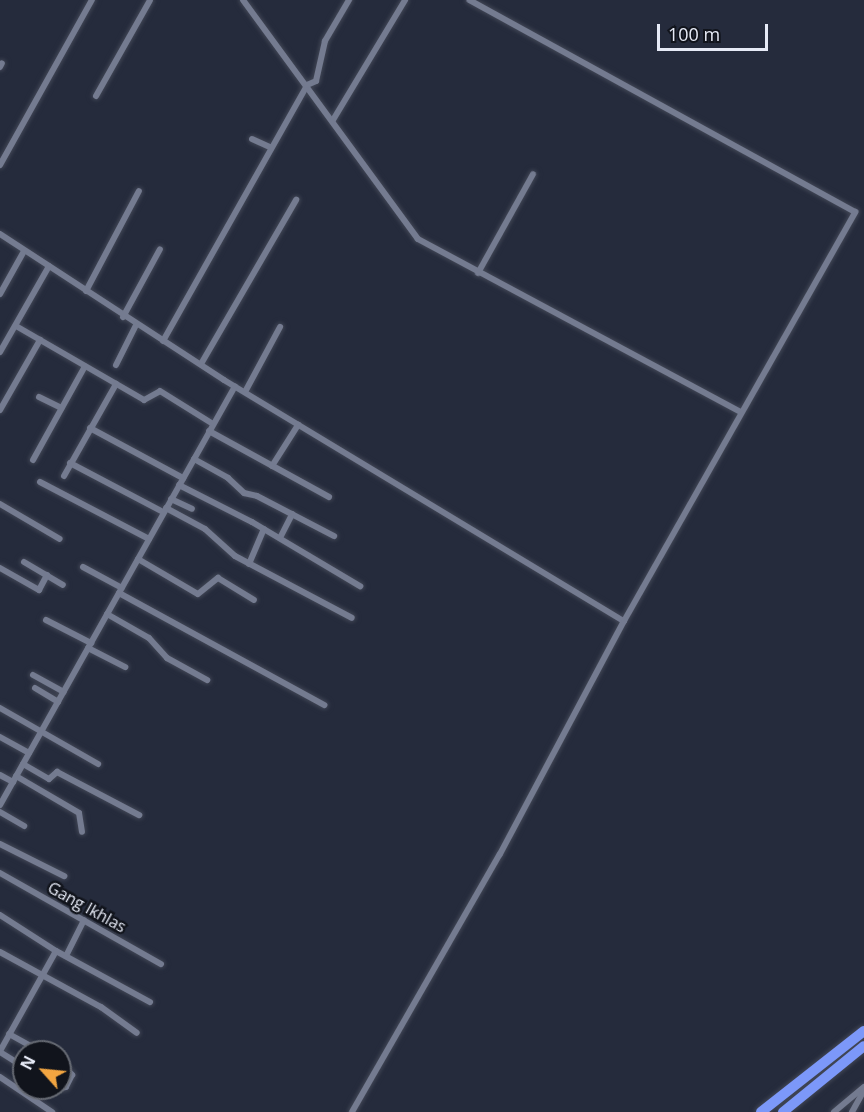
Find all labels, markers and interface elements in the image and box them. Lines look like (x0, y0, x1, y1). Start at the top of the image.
scale bar (660, 12, 771, 50)
text: 100 m (668, 22, 720, 46)
street label: Gang Ikhlas (45, 878, 129, 936)
north arrow (12, 1040, 72, 1100)
text: N (15, 1052, 40, 1074)

